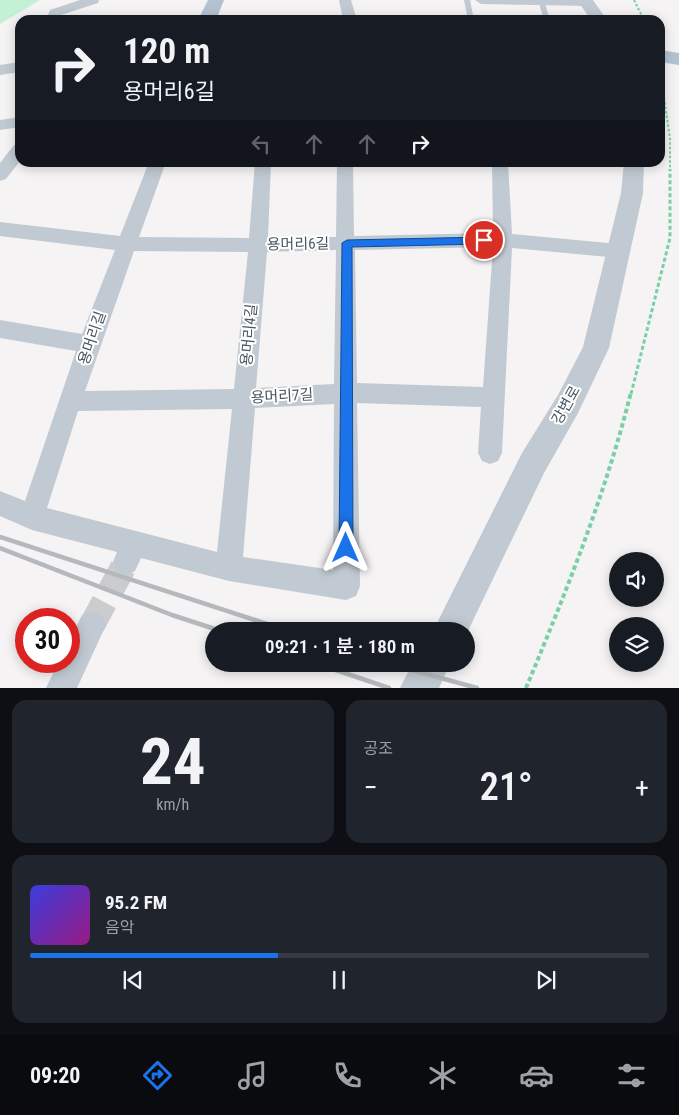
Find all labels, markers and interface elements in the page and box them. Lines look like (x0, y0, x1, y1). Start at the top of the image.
text: 120 m (123, 31, 210, 72)
icon: right (40, 35, 105, 100)
text: 용머리6길 (123, 79, 215, 104)
icon: left (247, 130, 275, 158)
icon: ahead (300, 130, 328, 158)
icon: ahead (353, 130, 381, 158)
icon: right (406, 130, 434, 158)
pin (463, 219, 505, 261)
icon: arrive (470, 226, 498, 254)
street label: 용머리6길 (267, 234, 329, 254)
street label: 용머리4길 (237, 303, 261, 367)
street label: 용머리길 (75, 309, 109, 367)
street label: 강변로 (548, 383, 584, 427)
street label: 용머리7길 (250, 385, 314, 407)
position arrow (319, 521, 371, 573)
map controls (609, 552, 664, 672)
button: sound (609, 552, 664, 607)
speed limit sign: 30 (15, 608, 80, 673)
button: layers (609, 617, 664, 672)
text: 09:21 · 1 분 · 180 m (265, 635, 415, 658)
text: 24 (140, 724, 206, 800)
text: 공조 (364, 739, 393, 758)
text: 21° (480, 765, 533, 809)
text: − (364, 771, 378, 804)
text: + (635, 771, 649, 804)
text: km/h (156, 795, 189, 814)
text: 95.2 FM (105, 891, 167, 914)
text: 음악 (105, 918, 134, 937)
icon: previous (119, 966, 147, 994)
icon: pause (325, 966, 353, 994)
icon: next (532, 966, 560, 994)
icon: directions (140, 1058, 175, 1093)
icon: music (235, 1058, 270, 1093)
icon: phone (330, 1058, 365, 1093)
icon: climate (425, 1058, 460, 1093)
icon: car (519, 1058, 554, 1093)
icon: filters (614, 1058, 649, 1093)
text: 09:20 (30, 1063, 80, 1088)

